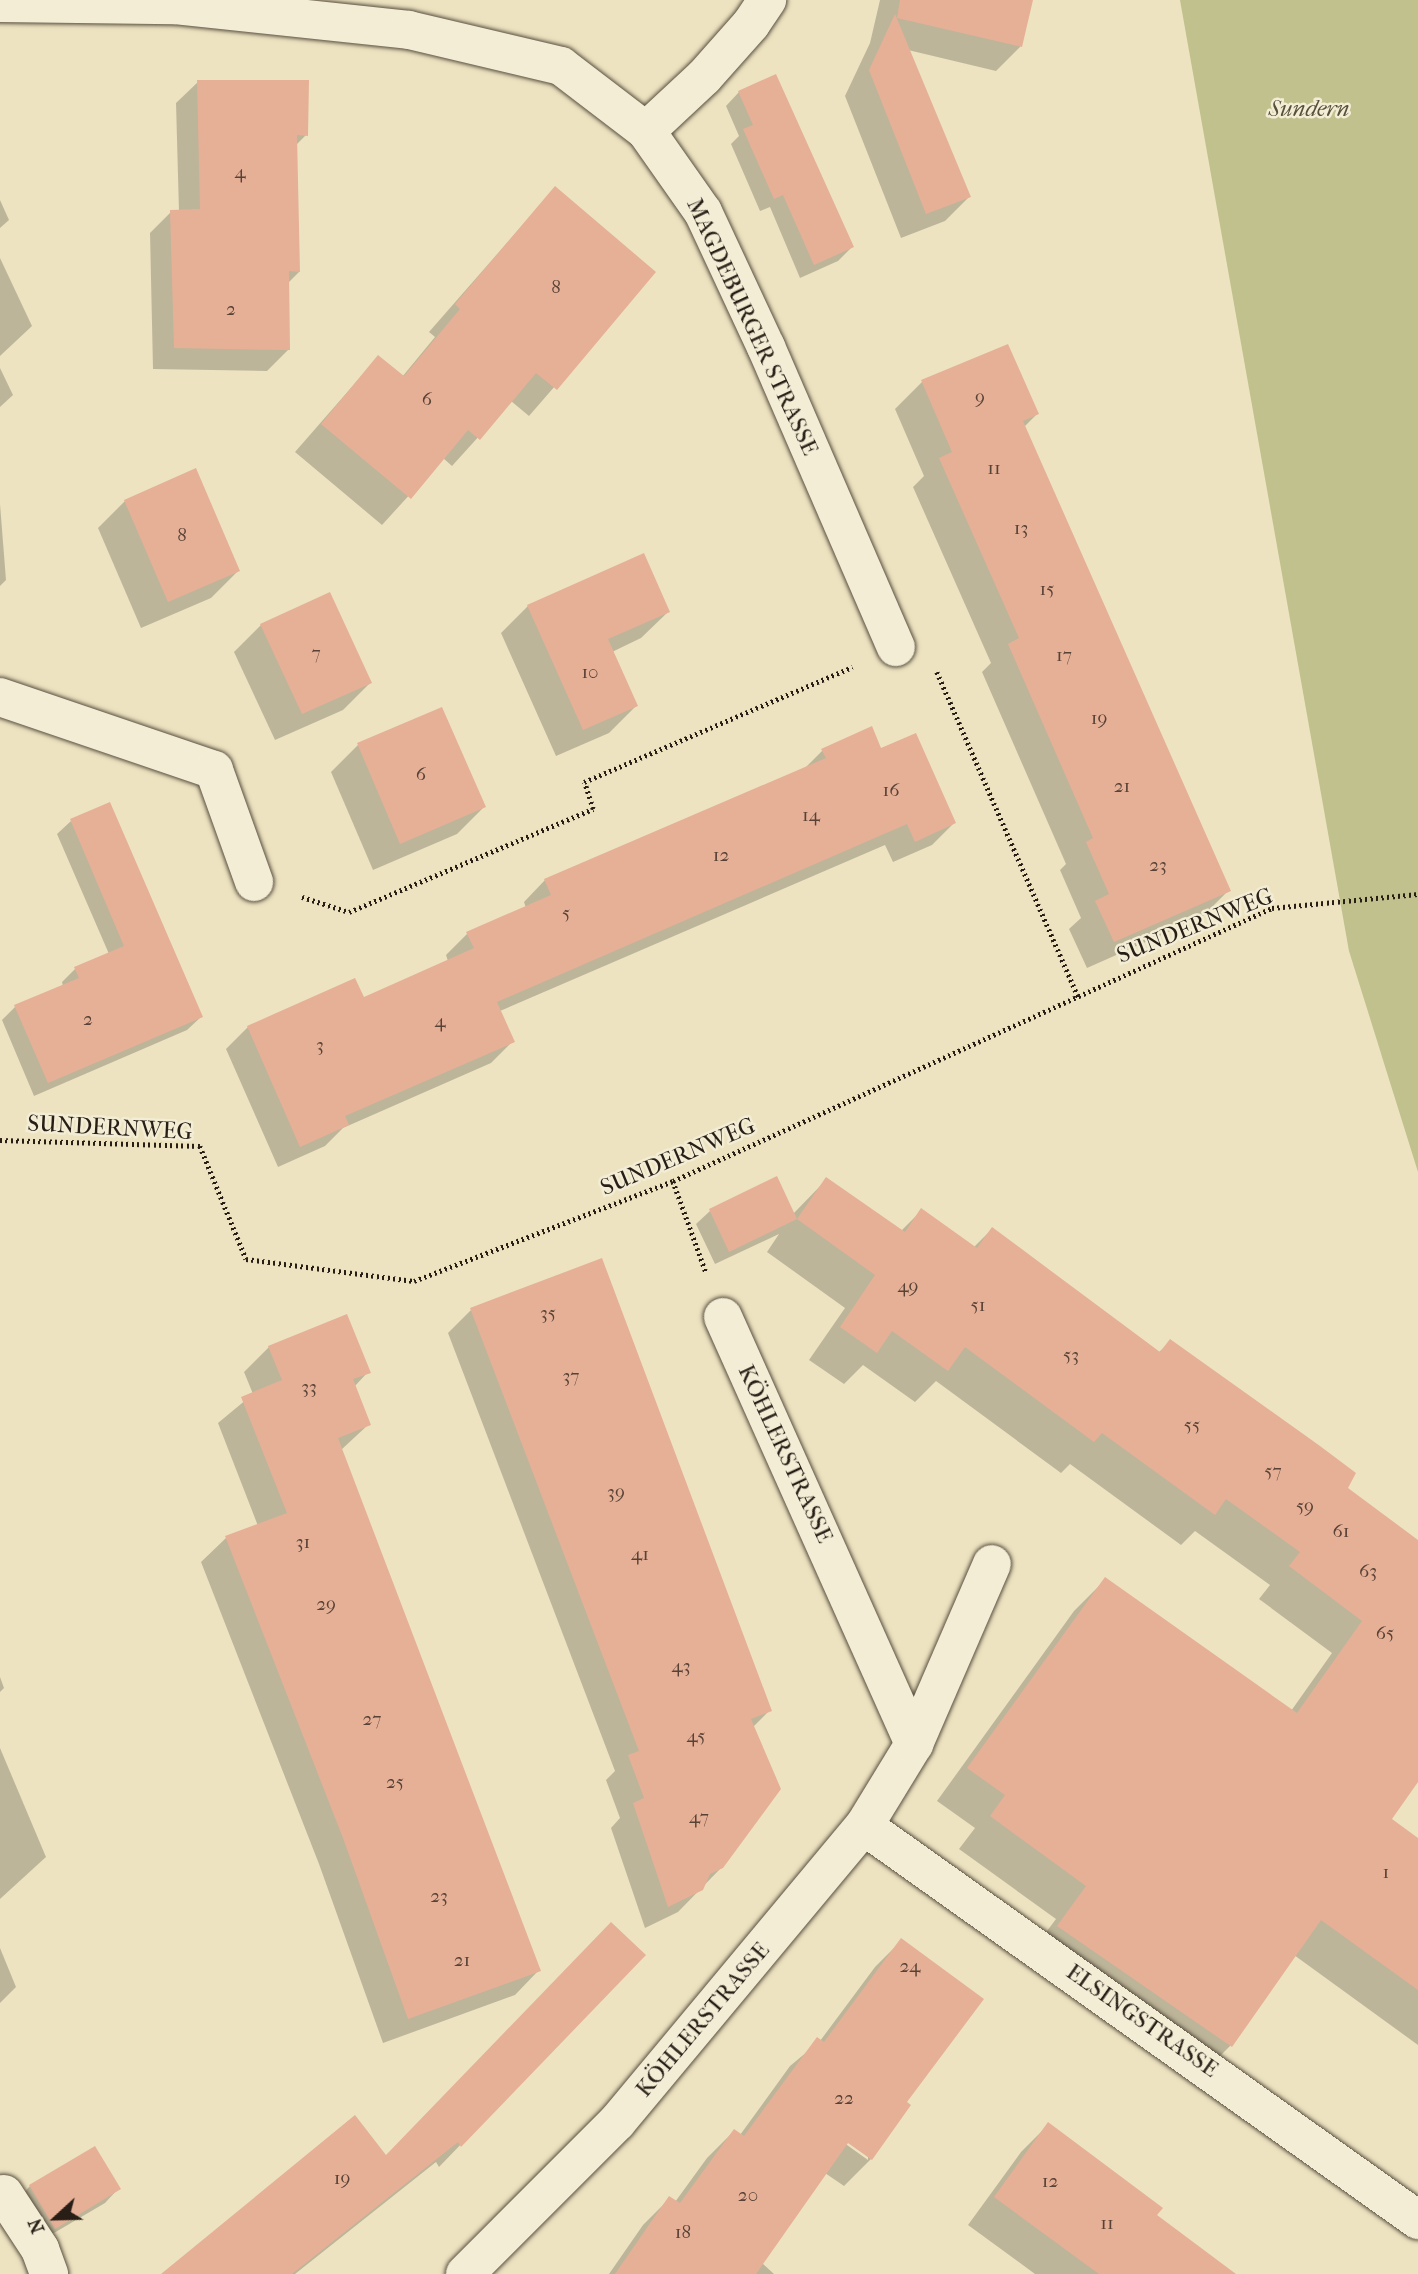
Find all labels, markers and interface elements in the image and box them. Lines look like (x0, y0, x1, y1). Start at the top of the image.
park label: Sundern (1269, 95, 1349, 123)
house number: 4 (234, 162, 246, 184)
street label: MAGDEBURGER STRASSE (680, 194, 824, 460)
house number: 8 (551, 277, 561, 299)
house number: 2 (226, 299, 236, 321)
house number: 9 (975, 387, 985, 409)
house number: 6 (422, 389, 432, 411)
house number: 11 (987, 458, 1001, 480)
house number: 13 (1014, 518, 1028, 540)
house number: 8 (177, 525, 187, 547)
house number: 15 (1040, 579, 1054, 601)
house number: 7 (311, 643, 321, 665)
house number: 17 (1056, 645, 1072, 667)
house number: 10 (581, 662, 599, 684)
house number: 19 (1091, 708, 1107, 730)
house number: 6 (416, 764, 426, 786)
house number: 21 (1114, 776, 1130, 798)
house number: 16 (883, 780, 899, 802)
house number: 14 (802, 805, 820, 827)
house number: 12 (713, 845, 729, 867)
house number: 23 (1149, 855, 1167, 877)
street label: SUNDERNWEG (1113, 882, 1277, 970)
house number: 5 (562, 903, 570, 925)
house number: 2 (83, 1009, 93, 1031)
house number: 4 (434, 1011, 446, 1033)
house number: 3 (316, 1035, 324, 1057)
street label: SUNDERNWEG (27, 1110, 193, 1146)
street label: SUNDERNWEG (596, 1112, 760, 1202)
house number: 49 (897, 1276, 919, 1298)
house number: 51 (971, 1295, 985, 1317)
house number: 35 (540, 1303, 556, 1325)
house number: 53 (1063, 1345, 1079, 1367)
street label: KÖHLERSTRASSE (732, 1361, 838, 1547)
house number: 37 (563, 1366, 579, 1388)
house number: 33 (301, 1377, 317, 1399)
house number: 55 (1184, 1415, 1200, 1437)
house number: 57 (1264, 1461, 1282, 1483)
house number: 39 (607, 1482, 625, 1504)
house number: 59 (1296, 1496, 1314, 1518)
house number: 61 (1333, 1521, 1349, 1543)
house number: 31 (296, 1532, 310, 1554)
house number: 41 (631, 1544, 649, 1566)
house number: 63 (1359, 1561, 1377, 1583)
house number: 29 (316, 1594, 336, 1616)
house number: 65 (1376, 1623, 1394, 1645)
house number: 43 (671, 1656, 691, 1678)
house number: 27 (363, 1709, 381, 1731)
house number: 45 (687, 1726, 705, 1748)
house number: 25 (386, 1772, 404, 1794)
house number: 47 (689, 1807, 709, 1829)
house number: 1 (1383, 1862, 1389, 1884)
house number: 23 (430, 1886, 448, 1908)
street label: KÖHLERSTRASSE (630, 1937, 776, 2103)
house number: 21 (454, 1950, 470, 1972)
house number: 24 (900, 1956, 920, 1978)
street label: ELSINGSTRASSE (1061, 1958, 1223, 2084)
house number: 22 (834, 2088, 854, 2110)
house number: 19 (334, 2168, 350, 2190)
house number: 12 (1042, 2171, 1058, 2193)
north arrow (21, 2183, 91, 2253)
house number: 20 (738, 2185, 758, 2207)
house number: 11 (1100, 2213, 1114, 2235)
text: N (24, 2215, 49, 2237)
house number: 18 (675, 2222, 691, 2244)

